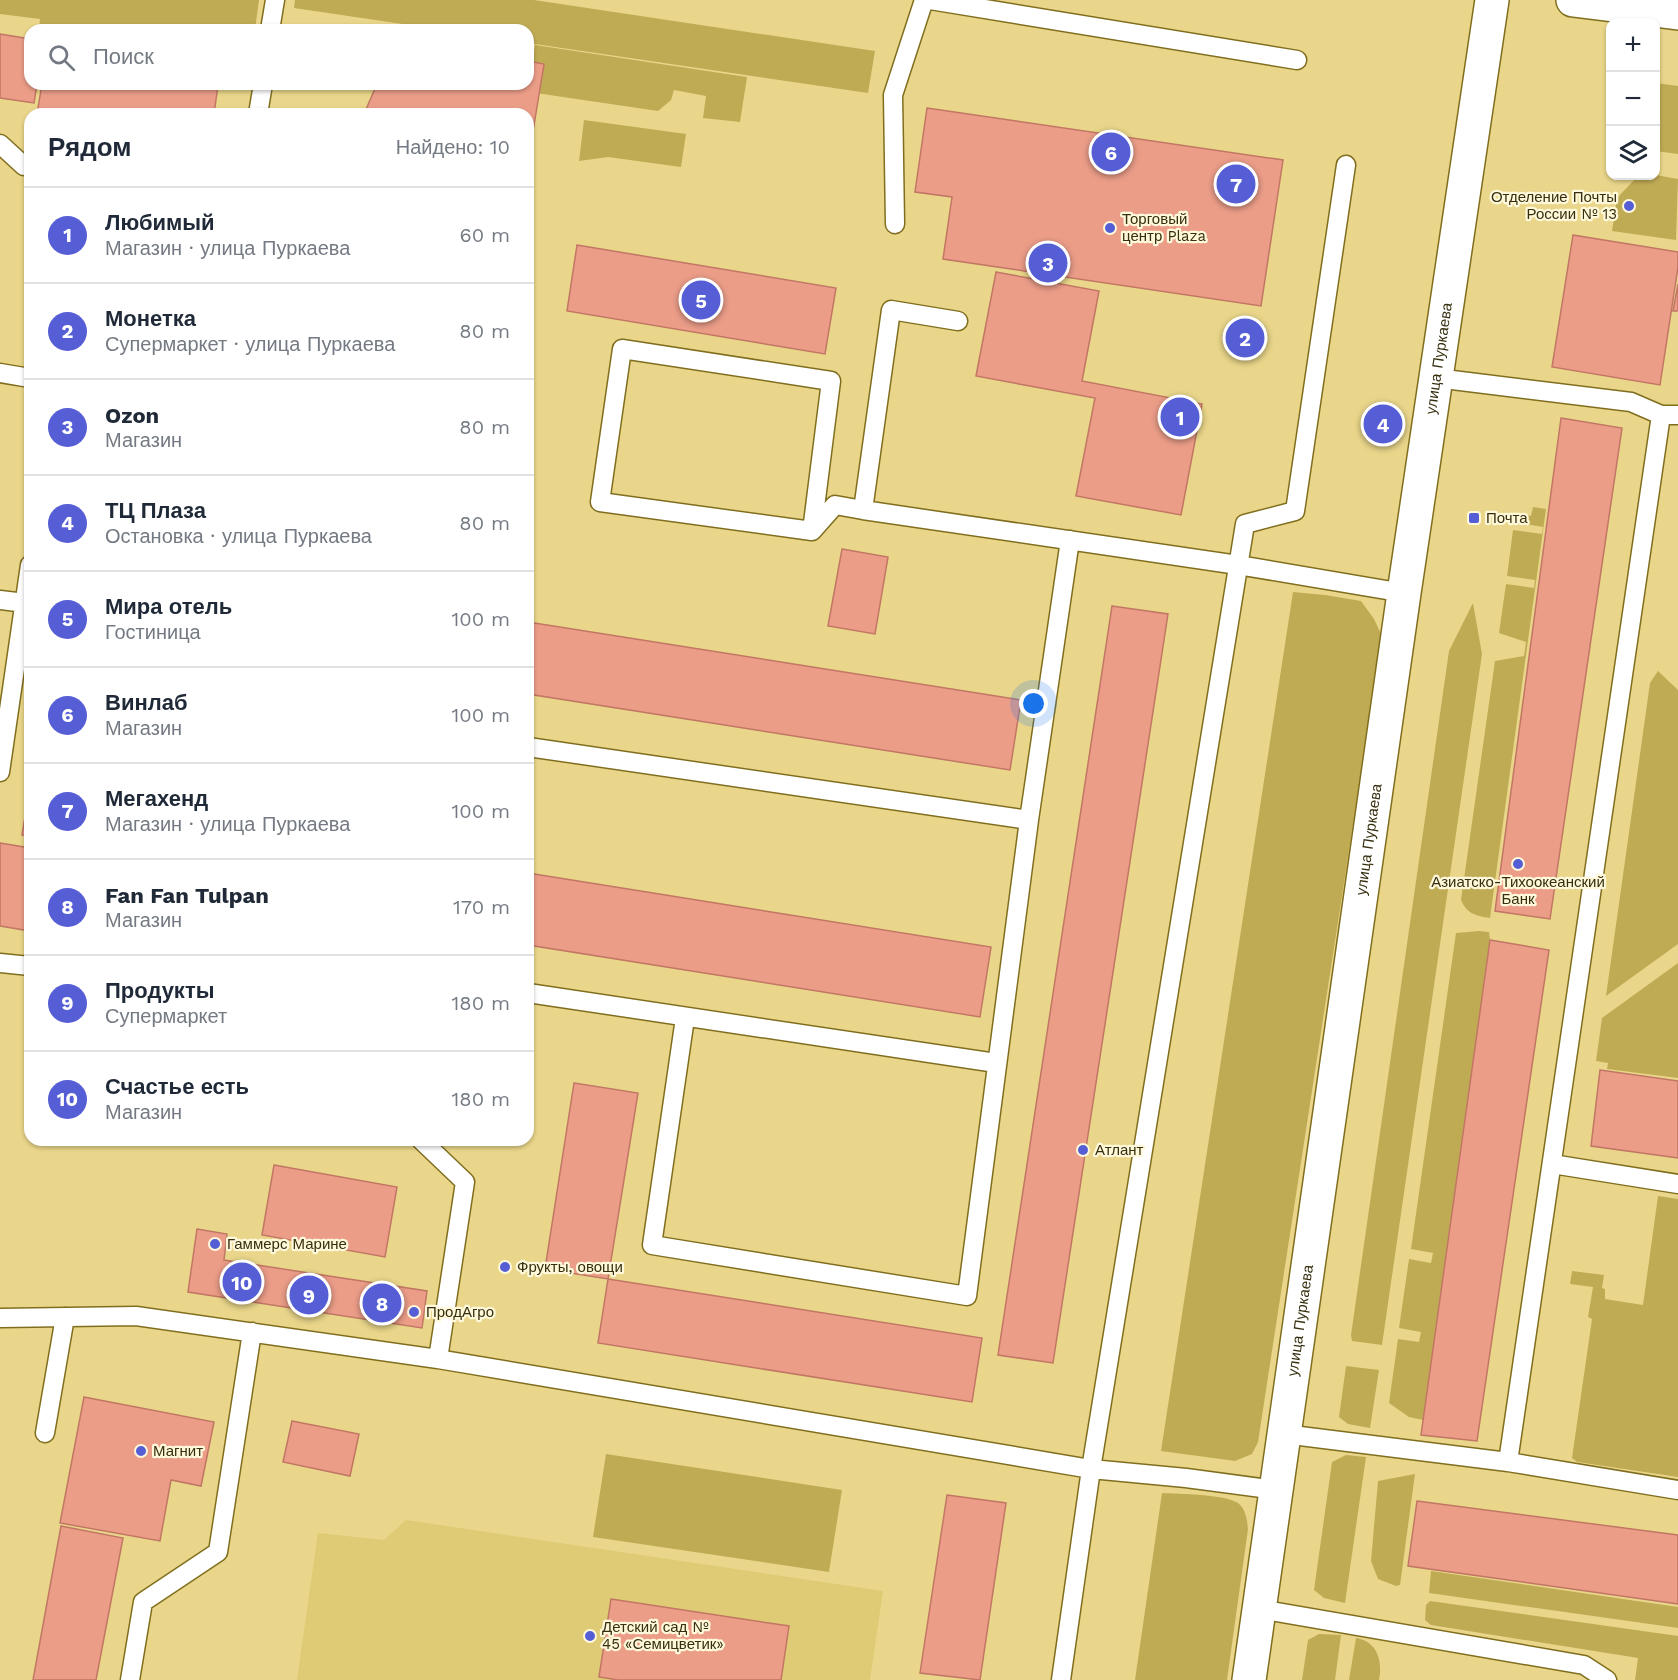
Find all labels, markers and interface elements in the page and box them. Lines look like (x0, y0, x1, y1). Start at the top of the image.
map controls (1606, 18, 1660, 180)
button: + (1606, 18, 1660, 72)
search box (24, 24, 534, 90)
icon: search (45, 41, 78, 74)
text: Поиск (93, 44, 154, 69)
button: − (1606, 72, 1660, 126)
button: layers (1606, 126, 1660, 180)
pin: 6 (1092, 130, 1130, 174)
text: Рядом (48, 132, 131, 162)
text: Найдено: 10 (396, 135, 510, 159)
pin: 7 (1216, 162, 1256, 207)
place label: Отделение Почты России № 13 (1491, 188, 1617, 223)
marker: Отделение Почты России № 13 (1622, 199, 1636, 213)
text: Любимый (105, 210, 215, 235)
place label: Торговый центр Plaza (1122, 210, 1207, 245)
marker: Торговый центр Plaza (1103, 221, 1117, 235)
text: 1 (63, 223, 72, 247)
text: 60 m (460, 223, 510, 247)
text: Магазин · улица Пуркаева (105, 236, 350, 260)
pin: 3 (1028, 240, 1068, 286)
pin: 5 (682, 278, 720, 322)
street label: улица Пуркаева (1422, 301, 1456, 416)
text: Монетка (105, 306, 196, 331)
pin: 2 (1226, 316, 1264, 360)
text: 2 (62, 319, 73, 343)
text: 80 m (459, 319, 510, 343)
text: Супермаркет · улица Пуркаева (105, 332, 395, 356)
pin: 1 (1160, 394, 1200, 440)
pin: 4 (1364, 402, 1402, 446)
text: Ozon (105, 403, 159, 428)
text: 3 (62, 415, 73, 439)
text: 80 m (459, 415, 510, 439)
text: Магазин (105, 428, 182, 452)
text: ТЦ Плаза (105, 498, 206, 523)
place label: Почта (1486, 509, 1528, 527)
text: 4 (61, 511, 74, 535)
text: 80 m (459, 511, 510, 535)
marker: Почта (1467, 511, 1481, 525)
text: Остановка · улица Пуркаева (105, 524, 372, 548)
text: Мира отель (105, 594, 232, 619)
text: 5 (62, 607, 73, 631)
text: 100 m (451, 607, 510, 631)
text: Гостиница (105, 620, 201, 644)
your location (1019, 689, 1048, 718)
text: Винлаб (105, 690, 188, 715)
text: 6 (61, 703, 74, 727)
text: 100 m (451, 703, 510, 727)
text: Магазин (105, 716, 182, 740)
street label: улица Пуркаева (1352, 782, 1386, 897)
text: Мегахенд (105, 786, 208, 811)
text: 7 (61, 799, 74, 823)
text: 100 m (451, 799, 510, 823)
text: Магазин · улица Пуркаева (105, 812, 350, 836)
marker: Азиатско-Тихоокеанский Банк (1511, 857, 1525, 871)
place label: Азиатско-Тихоокеанский Банк (1431, 873, 1605, 908)
text: Fan Fan Tulpan (105, 883, 269, 908)
text: 8 (61, 895, 74, 919)
text: 170 m (453, 895, 510, 919)
text: Магазин (105, 908, 182, 932)
text: Продукты (105, 978, 214, 1003)
text: 9 (61, 991, 74, 1015)
text: 180 m (452, 991, 510, 1015)
text: Супермаркет (105, 1004, 227, 1028)
text: Счастье есть (105, 1074, 249, 1099)
text: 10 (57, 1087, 78, 1111)
text: 180 m (452, 1087, 510, 1111)
text: Магазин (105, 1100, 182, 1124)
place label: Атлант (1095, 1141, 1144, 1159)
marker: Атлант (1076, 1143, 1090, 1157)
place label: Гаммерс Марине (227, 1235, 347, 1253)
marker: Гаммерс Марине (208, 1237, 222, 1251)
place label: Фрукты, овощи (517, 1258, 623, 1276)
pin: 10 (222, 1260, 262, 1304)
marker: Фрукты, овощи (498, 1260, 512, 1274)
street label: улица Пуркаева (1283, 1263, 1317, 1378)
pin: 9 (290, 1272, 328, 1318)
pin: 8 (362, 1280, 401, 1326)
place label: ПродАгро (426, 1303, 494, 1321)
marker: ПродАгро (407, 1305, 421, 1319)
place label: Магнит (153, 1442, 203, 1460)
marker: Магнит (134, 1444, 148, 1458)
place label: Детский сад № 45 «Семицветик» (602, 1618, 724, 1653)
marker: Детский сад № 45 «Семицветик» (583, 1629, 597, 1643)

